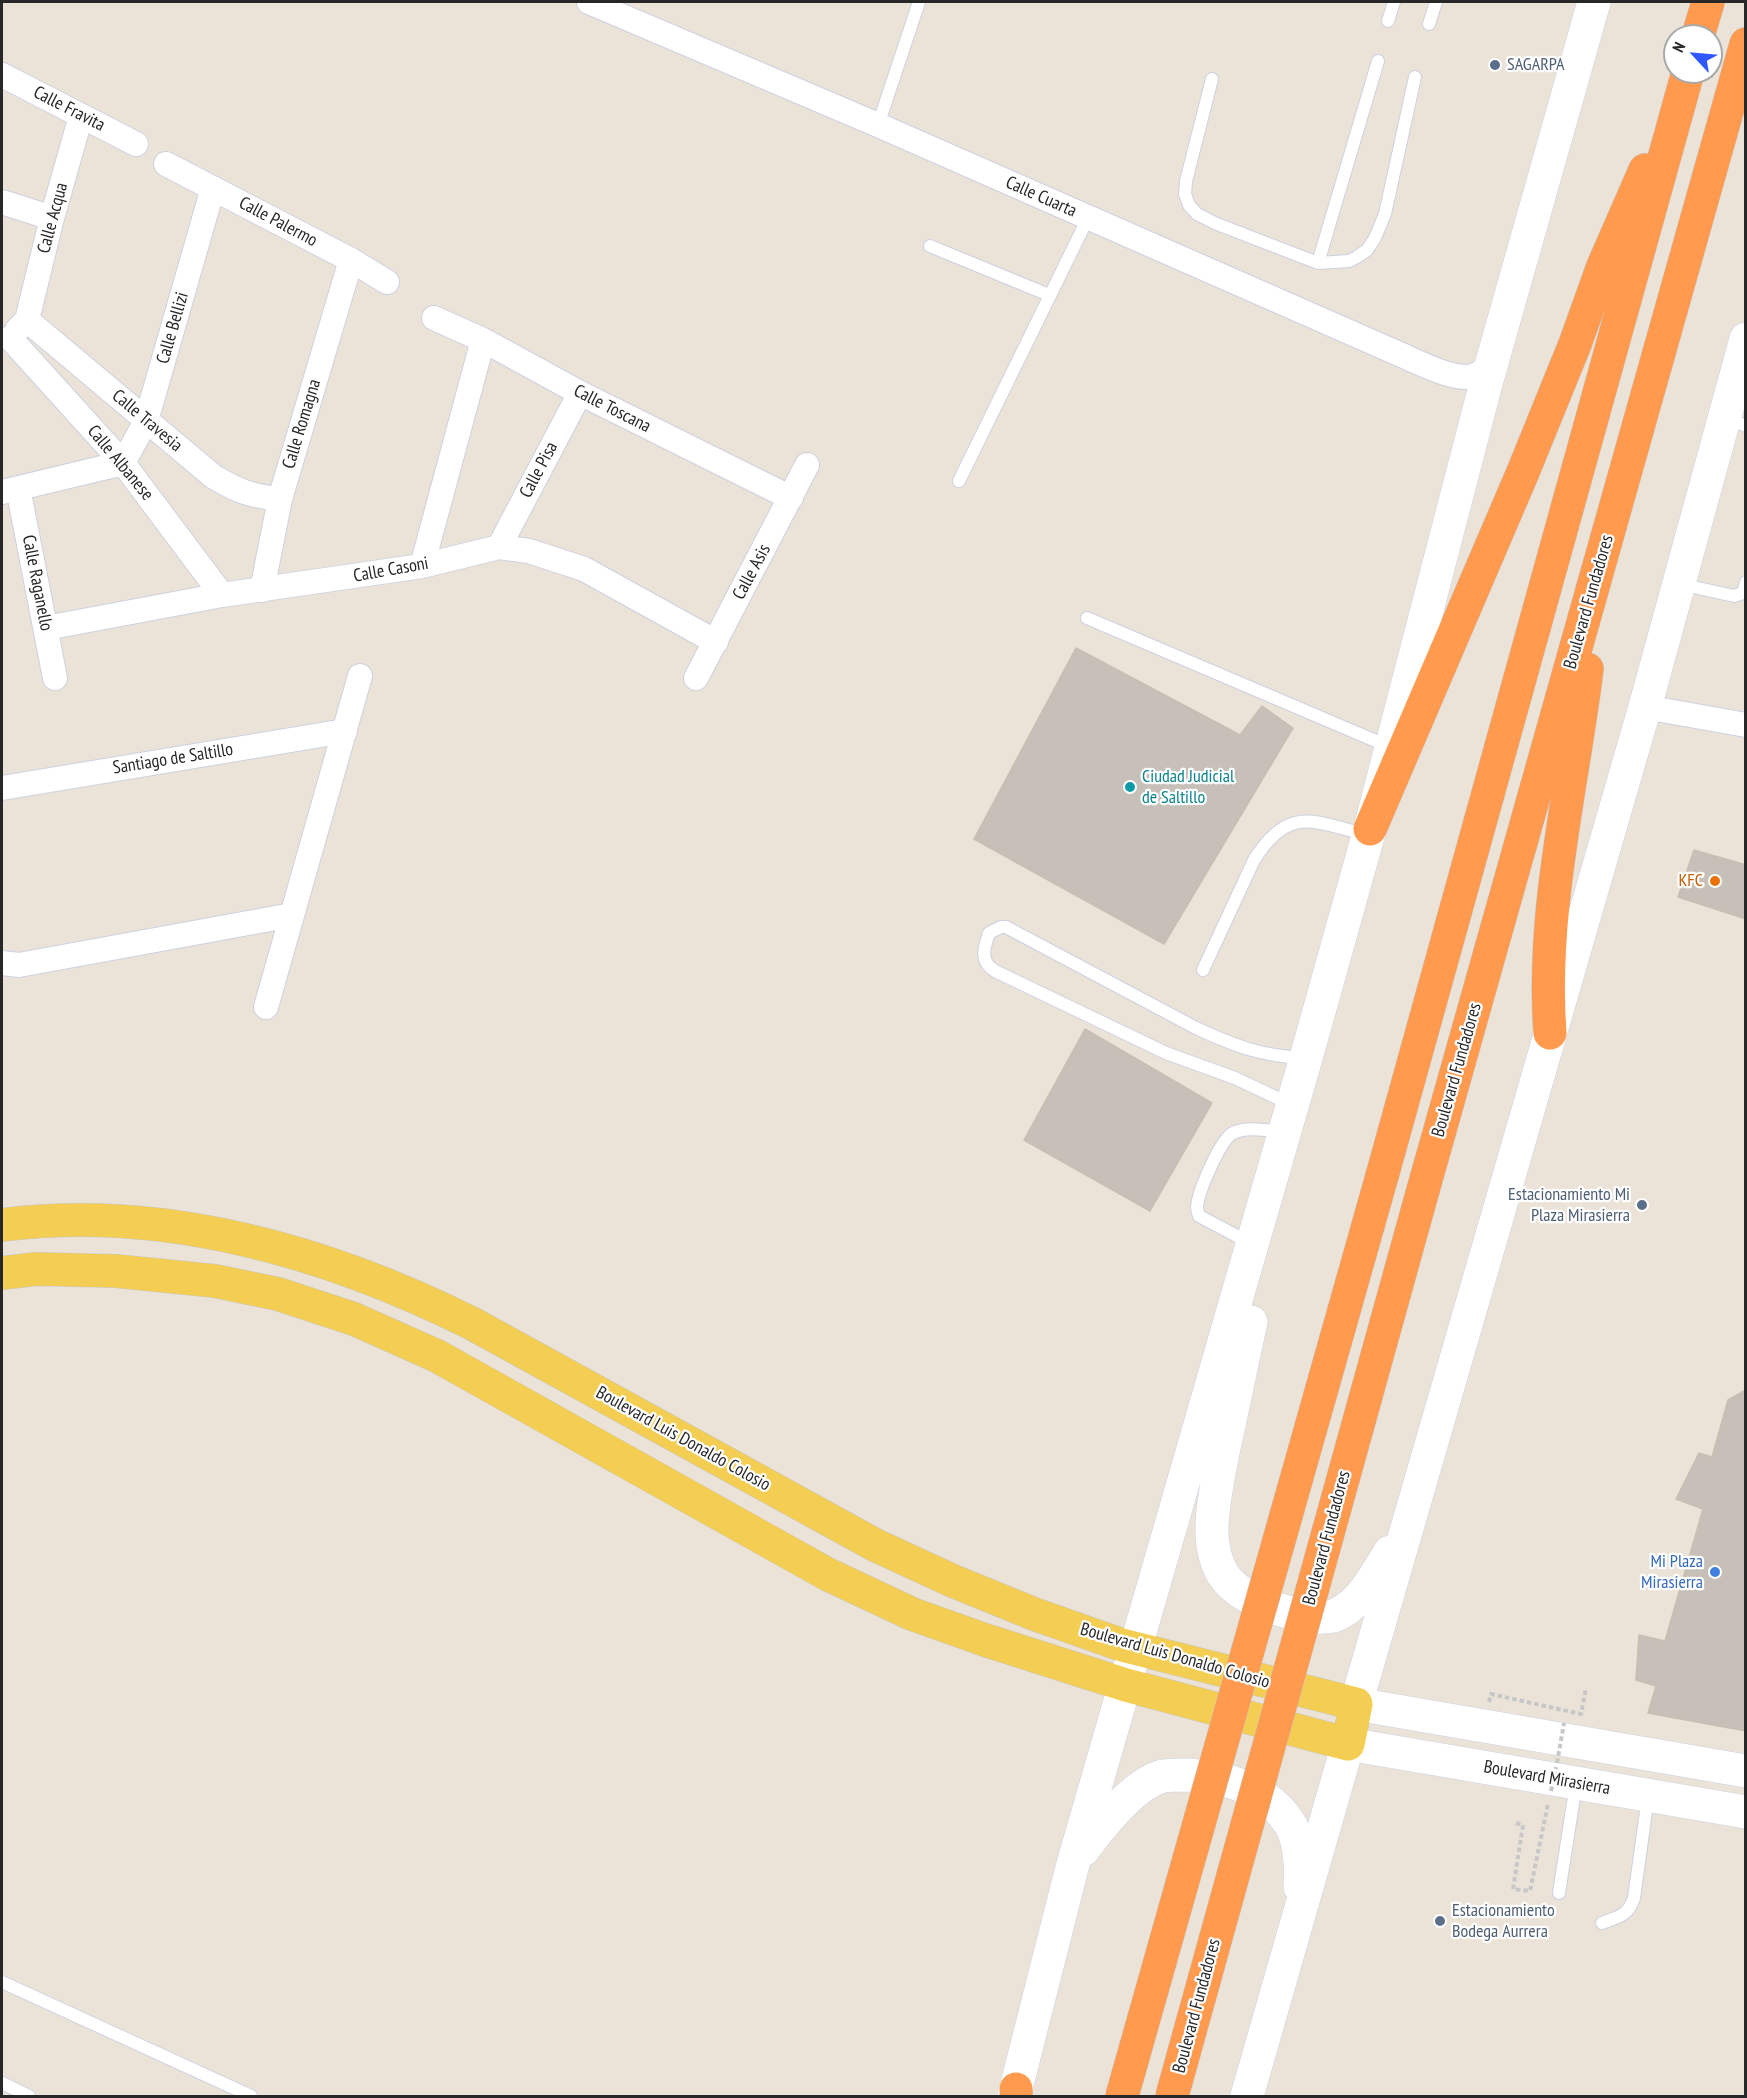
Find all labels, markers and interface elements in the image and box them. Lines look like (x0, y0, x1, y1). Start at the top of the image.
north arrow (1663, 24, 1723, 84)
text: N (1668, 39, 1689, 55)
place label: SAGARPA (1507, 54, 1565, 76)
marker: SAGARPA (1488, 58, 1502, 72)
street label: Calle Fravita (30, 82, 108, 136)
street label: Calle Cuarta (1002, 172, 1080, 222)
street label: Calle Acqua (33, 180, 73, 256)
street label: Calle Palermo (235, 192, 321, 252)
street label: Calle Bellizi (152, 290, 194, 366)
street label: Calle Romagna (278, 377, 326, 471)
street label: Calle Toscana (570, 380, 654, 438)
street label: Calle Travesia (107, 385, 187, 457)
street label: Calle Albanese (82, 421, 158, 505)
street label: Calle Pisa (515, 438, 563, 502)
street label: Calle Raganello (17, 533, 57, 633)
street label: Boulevard Fundadores (1560, 533, 1618, 671)
street label: Calle Asis (729, 541, 775, 603)
street label: Calle Casoni (352, 553, 430, 587)
street label: Santiago de Saltillo (111, 739, 235, 779)
place label: Ciudad Judicial de Saltillo (1142, 766, 1234, 808)
marker: Ciudad Judicial de Saltillo (1123, 780, 1137, 794)
place label: KFC (1678, 870, 1703, 892)
marker: KFC (1708, 874, 1722, 888)
street label: Boulevard Fundadores (1428, 1001, 1486, 1139)
place label: Estacionamiento Mi Plaza Mirasierra (1508, 1184, 1630, 1226)
marker: Estacionamiento Mi Plaza Mirasierra (1635, 1198, 1649, 1212)
street label: Boulevard Luis Donaldo Colosio (592, 1382, 774, 1496)
street label: Boulevard Fundadores (1299, 1468, 1355, 1608)
place label: Mi Plaza Mirasierra (1641, 1551, 1703, 1594)
marker: Mi Plaza Mirasierra (1708, 1565, 1722, 1579)
street label: Boulevard Luis Donaldo Colosio (1078, 1619, 1272, 1693)
street label: Boulevard Mirasierra (1482, 1756, 1612, 1800)
place label: Estacionamiento Bodega Aurrera (1452, 1900, 1555, 1942)
marker: Estacionamiento Bodega Aurrera (1433, 1914, 1447, 1928)
street label: Boulevard Fundadores (1169, 1936, 1225, 2076)

